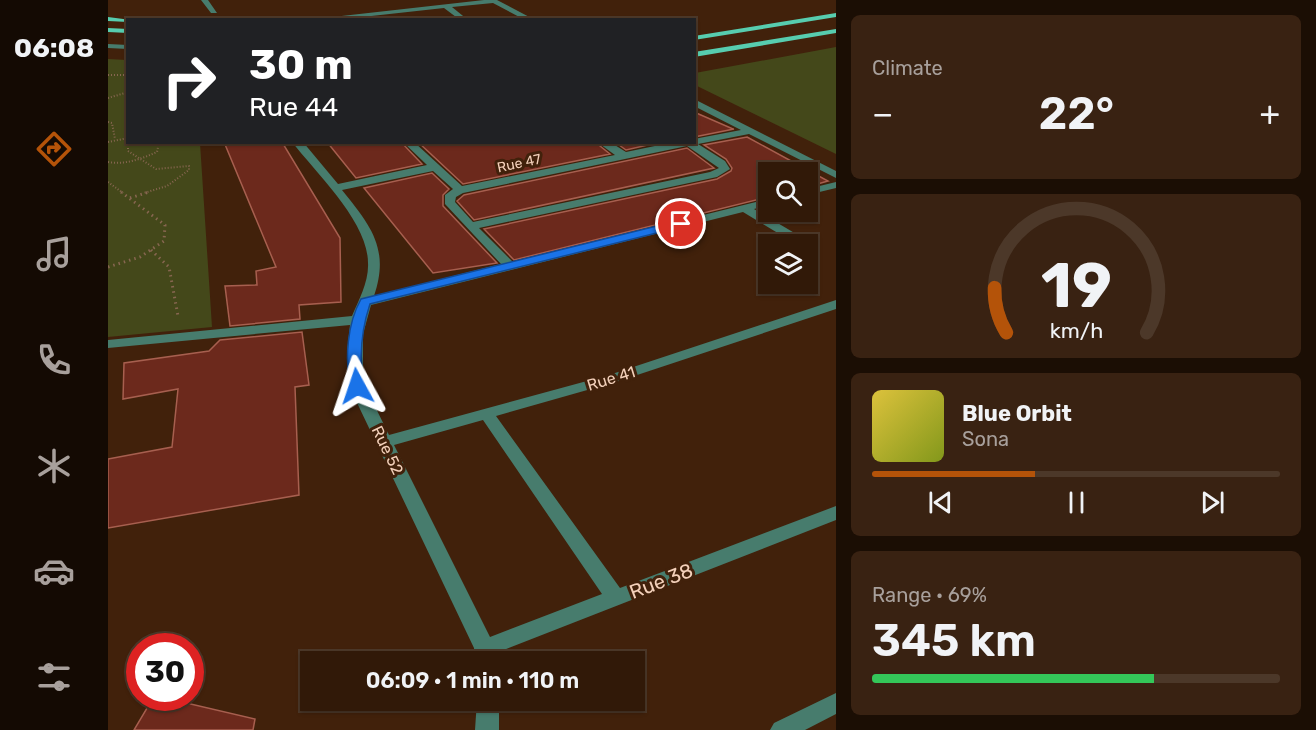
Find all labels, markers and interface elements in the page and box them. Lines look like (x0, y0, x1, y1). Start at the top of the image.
text: 06:08 (14, 32, 94, 64)
text: 30 m (249, 40, 353, 90)
icon: right (150, 42, 228, 120)
text: Climate (872, 56, 943, 80)
text: 22° (1039, 87, 1114, 140)
text: Rue 44 (249, 91, 338, 123)
text: − (872, 94, 893, 133)
text: + (1259, 94, 1280, 133)
icon: directions (33, 128, 75, 170)
street label: Rue 47 (496, 151, 543, 176)
map controls (758, 162, 818, 294)
button: search (758, 162, 818, 222)
pin (655, 198, 706, 249)
icon: arrive (664, 207, 697, 240)
icon: music (33, 233, 75, 275)
button: layers (758, 234, 818, 294)
text: 19 (1040, 249, 1112, 323)
text: km/h (1049, 318, 1103, 343)
icon: phone (33, 339, 75, 381)
position arrow (325, 354, 389, 418)
street label: Rue 41 (585, 362, 638, 395)
text: Blue Orbit (962, 400, 1072, 427)
street label: Rue 52 (368, 423, 407, 478)
text: Sona (962, 427, 1009, 451)
icon: climate (33, 445, 75, 487)
icon: previous (924, 486, 957, 519)
icon: pause (1060, 486, 1093, 519)
icon: next (1196, 486, 1229, 519)
icon: car (33, 550, 75, 592)
street label: Rue 38 (626, 558, 696, 604)
text: Range · 69% (872, 583, 987, 607)
text: 345 km (872, 614, 1036, 667)
speed limit sign: 30 (126, 633, 204, 711)
icon: filters (33, 656, 75, 698)
text: 06:09 · 1 min · 110 m (366, 667, 579, 694)

